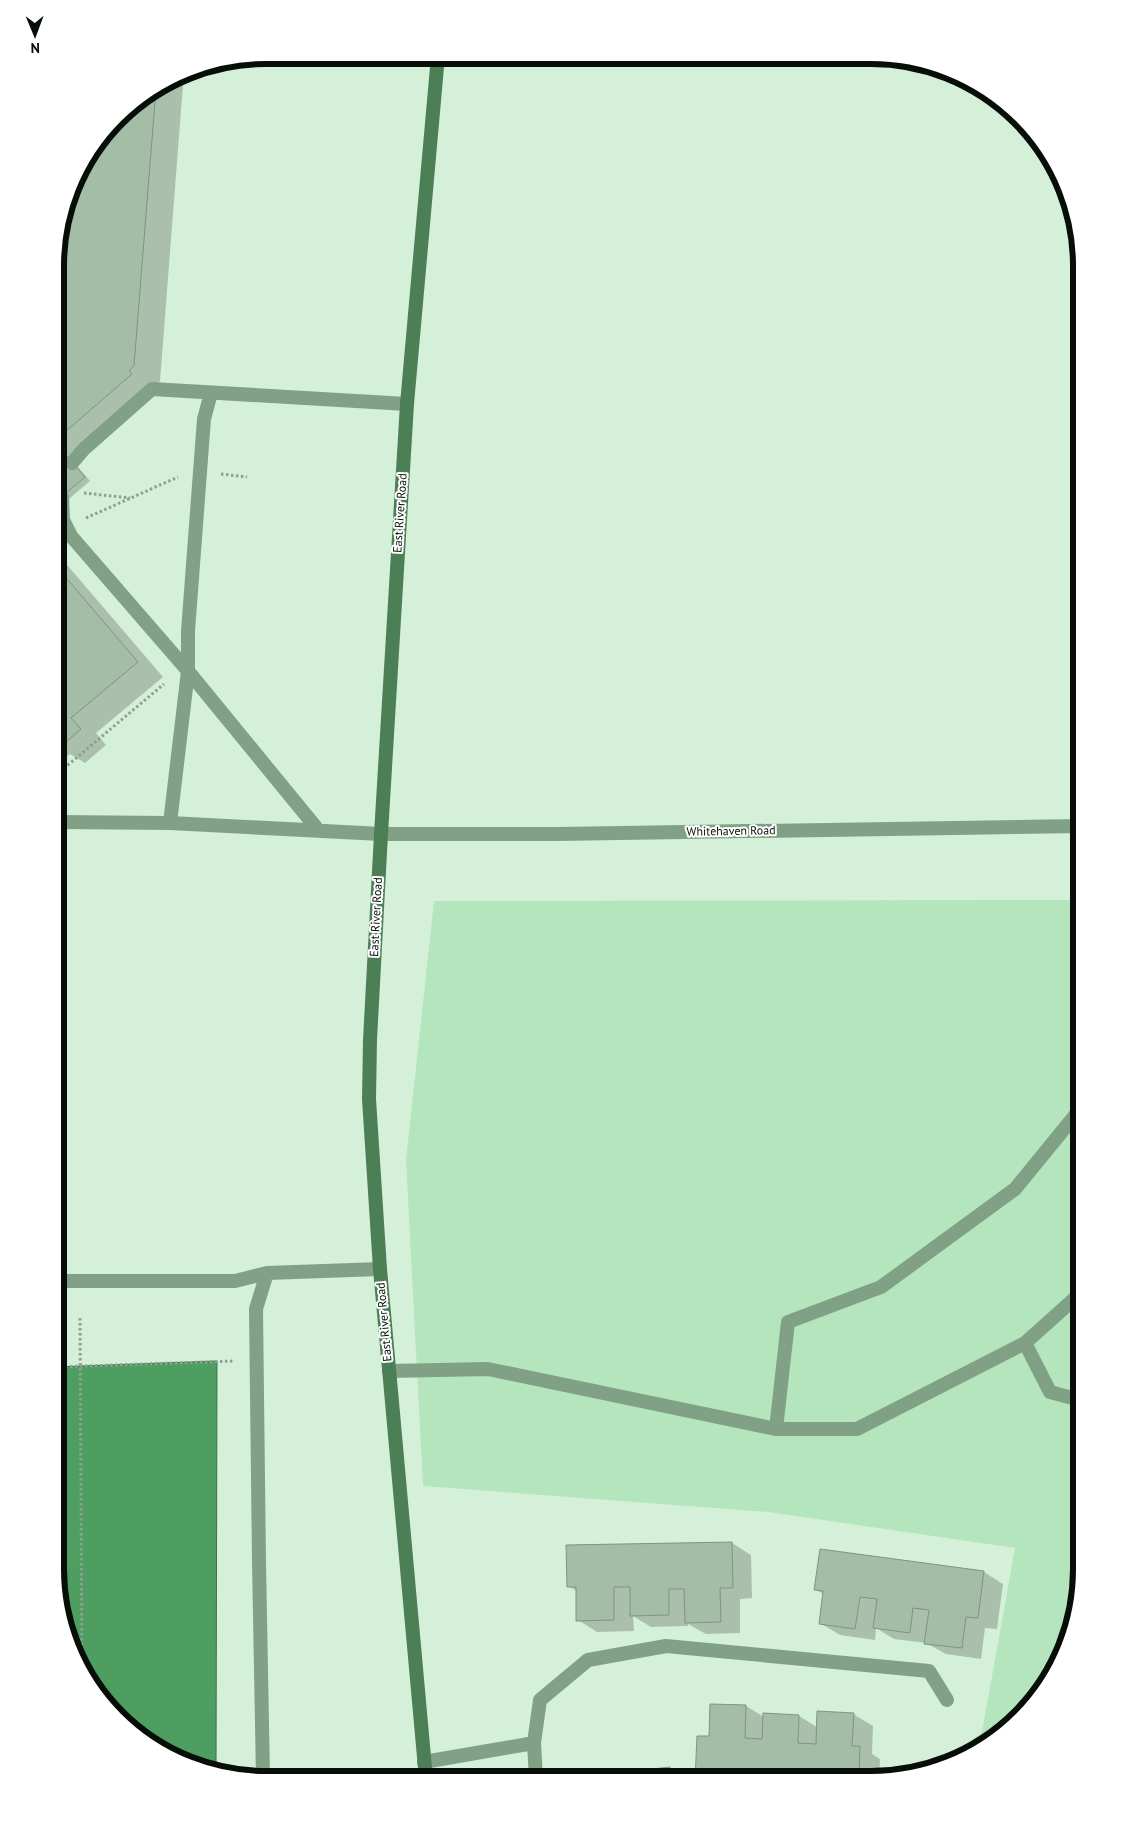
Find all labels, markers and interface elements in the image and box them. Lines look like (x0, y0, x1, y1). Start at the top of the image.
north arrow (10, 10, 60, 60)
text: N (30, 39, 40, 57)
street label: East River Road (389, 473, 410, 553)
street label: Whitehaven Road (686, 822, 776, 839)
street label: East River Road (366, 877, 385, 957)
street label: East River Road (373, 1282, 394, 1362)

